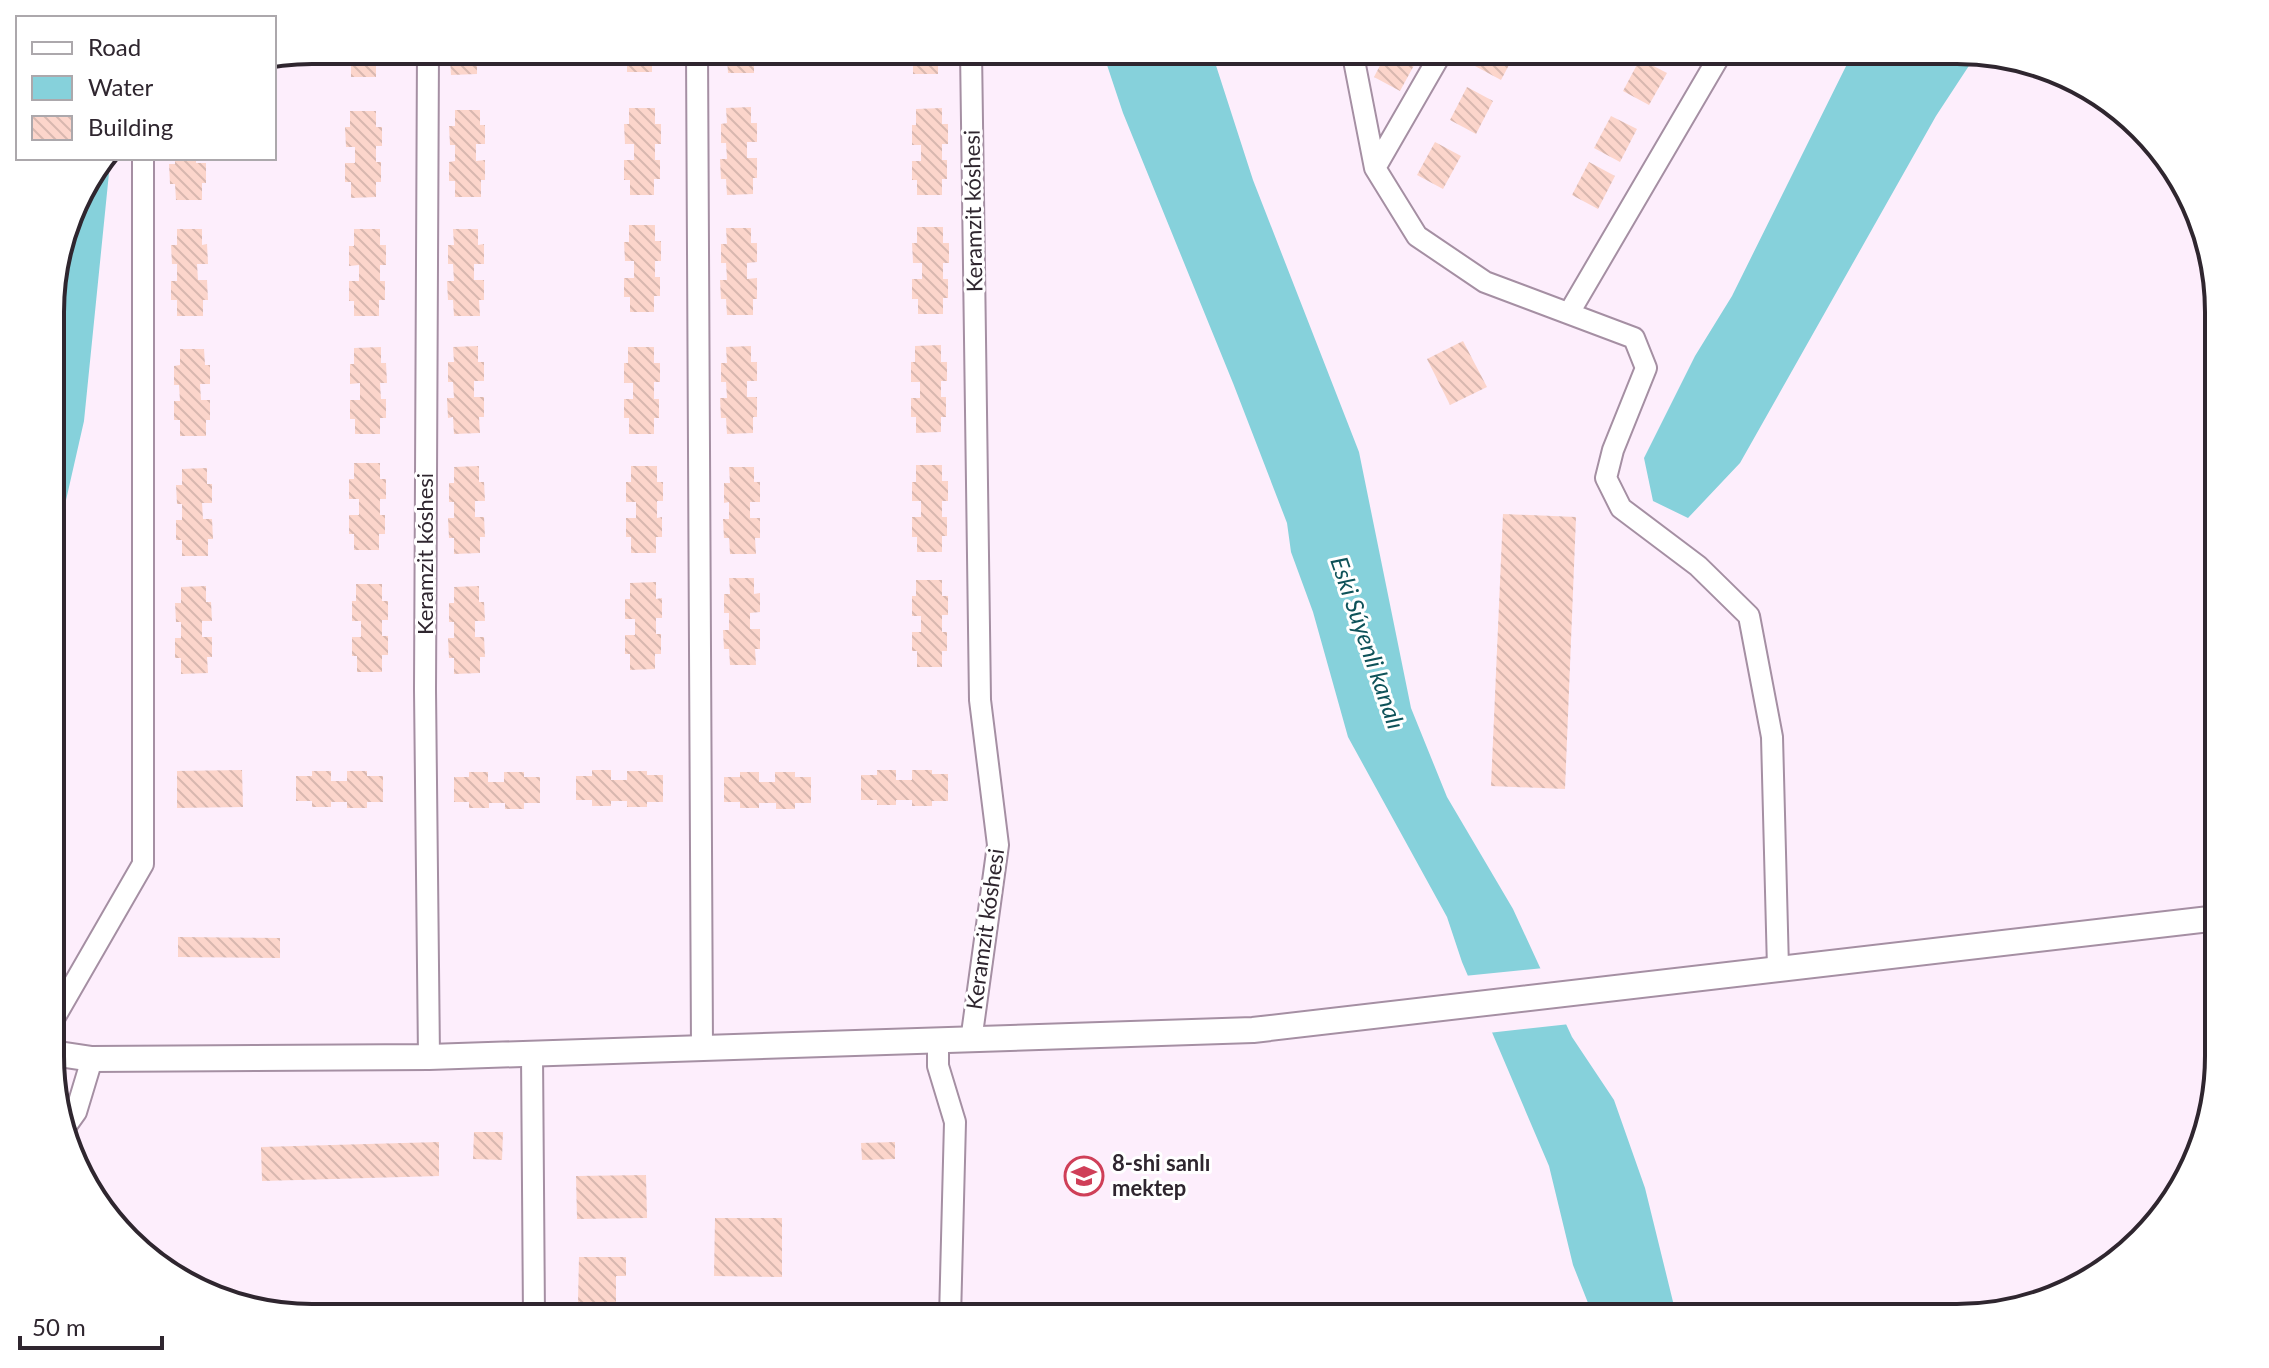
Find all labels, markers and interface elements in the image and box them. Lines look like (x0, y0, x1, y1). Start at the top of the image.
legend (16, 16, 276, 160)
text: Road (88, 32, 141, 61)
text: Water (88, 72, 153, 101)
text: Building (88, 112, 173, 141)
street label: Keramzit kóshesi (958, 130, 987, 292)
street label: Keramzit kóshesi (411, 473, 438, 635)
water label: Eski Súyenli kanalı (1325, 552, 1412, 733)
street label: Keramzit kóshesi (960, 847, 1009, 1011)
place label: 8-shi sanlı mektep (1112, 1149, 1210, 1201)
school or university icon: 8-shi sanlı mektep (1063, 1155, 1105, 1197)
scale bar (20, 1300, 162, 1350)
text: 50 m (32, 1312, 86, 1341)

